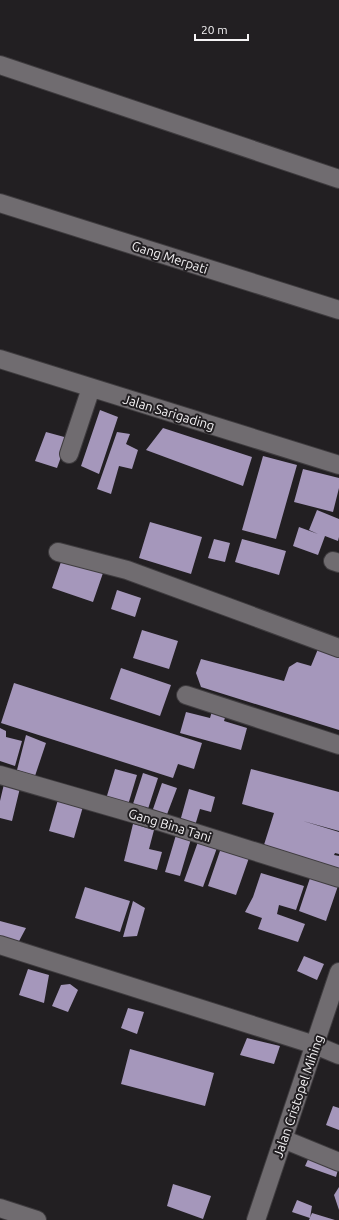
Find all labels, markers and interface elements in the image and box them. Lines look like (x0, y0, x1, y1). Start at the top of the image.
scale bar (195, 16, 248, 42)
text: 20 m (201, 23, 228, 36)
street label: Gang Merpati (130, 238, 210, 276)
street label: Jalan Sarigading (122, 391, 216, 433)
street label: Gang Bina Tani (127, 806, 213, 844)
street label: Jalan Cristopel Mihing (270, 1033, 326, 1159)

